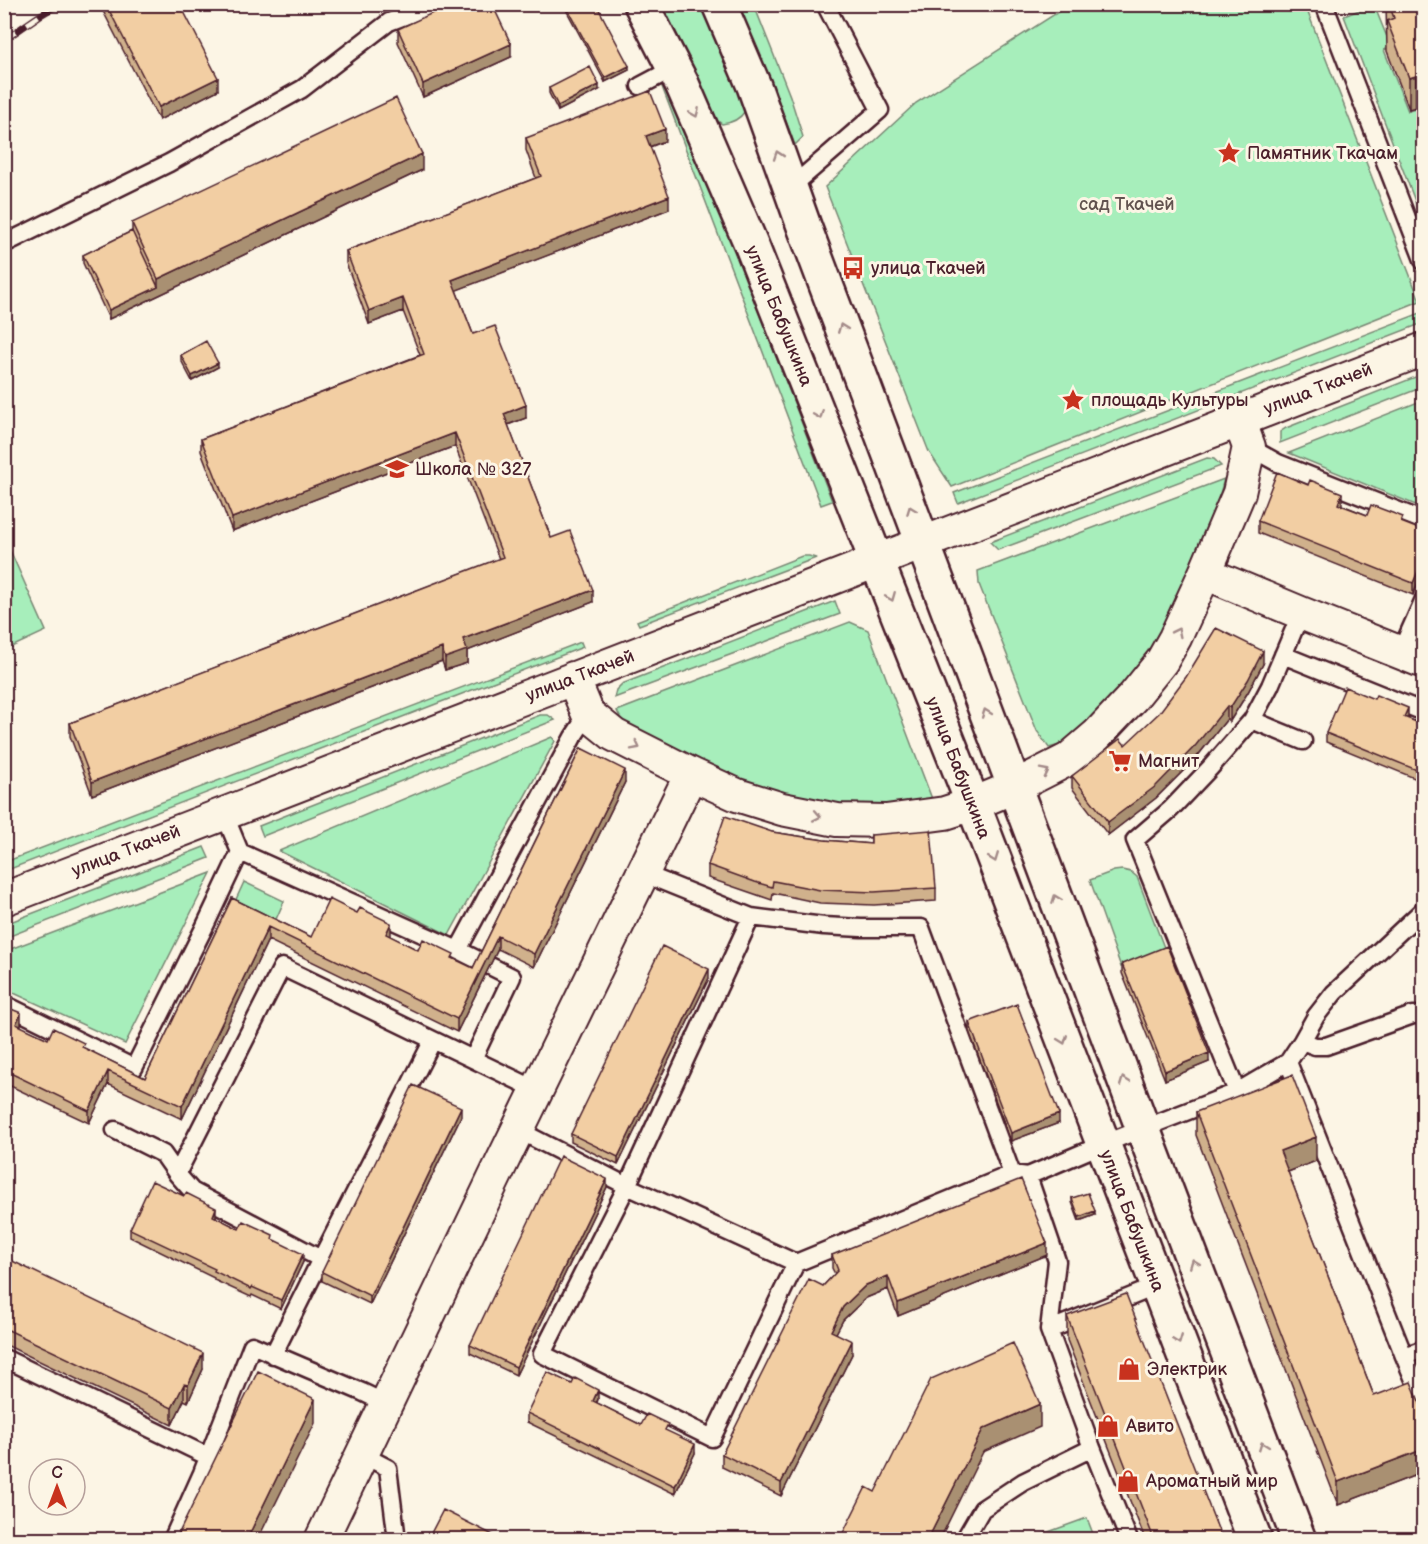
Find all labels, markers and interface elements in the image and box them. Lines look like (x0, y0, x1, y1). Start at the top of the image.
one-way arrow (688, 107, 700, 118)
place icon: Памятник Ткачам (1216, 140, 1242, 166)
place label: Памятник Ткачам (1247, 143, 1398, 164)
one-way arrow (773, 150, 786, 160)
park label: сад Ткачей (1079, 194, 1175, 215)
street label: улица Бабушкина (741, 242, 817, 390)
bus stop icon: улица Ткачей (840, 255, 866, 281)
place label: улица Ткачей (871, 258, 986, 279)
one-way arrow (837, 323, 849, 334)
street label: улица Ткачей (1261, 359, 1375, 419)
place icon: площадь Культуры (1060, 387, 1086, 413)
place label: площадь Культуры (1091, 390, 1248, 411)
one-way arrow (812, 409, 824, 420)
school or university icon: Школа № 327 (384, 456, 410, 482)
place label: Школа № 327 (415, 459, 531, 480)
one-way arrow (905, 506, 918, 516)
one-way arrow (884, 590, 896, 601)
one-way arrow (1170, 628, 1181, 639)
street label: улица Ткачей (523, 646, 637, 706)
street label: улица Бабушкина (921, 694, 995, 842)
one-way arrow (981, 708, 994, 719)
one-way arrow (630, 739, 641, 751)
supermarket icon: Магнит (1107, 748, 1133, 774)
place label: Магнит (1138, 751, 1200, 772)
one-way arrow (1039, 768, 1049, 779)
one-way arrow (812, 809, 822, 822)
street label: улица Ткачей (69, 821, 183, 881)
one-way arrow (986, 853, 999, 863)
one-way arrow (1051, 894, 1063, 905)
one-way arrow (1056, 1035, 1069, 1045)
one-way arrow (1119, 1076, 1132, 1087)
street label: улица Бабушкина (1095, 1147, 1169, 1295)
one-way arrow (1189, 1259, 1201, 1270)
one-way arrow (1171, 1334, 1183, 1345)
shop icon: Электрик (1116, 1356, 1142, 1382)
place label: Электрик (1147, 1359, 1228, 1380)
shop icon: Авито (1095, 1413, 1121, 1439)
place label: Авито (1125, 1416, 1174, 1437)
one-way arrow (1258, 1441, 1271, 1451)
north arrow (27, 1457, 87, 1517)
text: С (51, 1464, 63, 1483)
shop icon: Ароматный мир (1115, 1468, 1141, 1494)
place label: Ароматный мир (1145, 1471, 1278, 1492)

